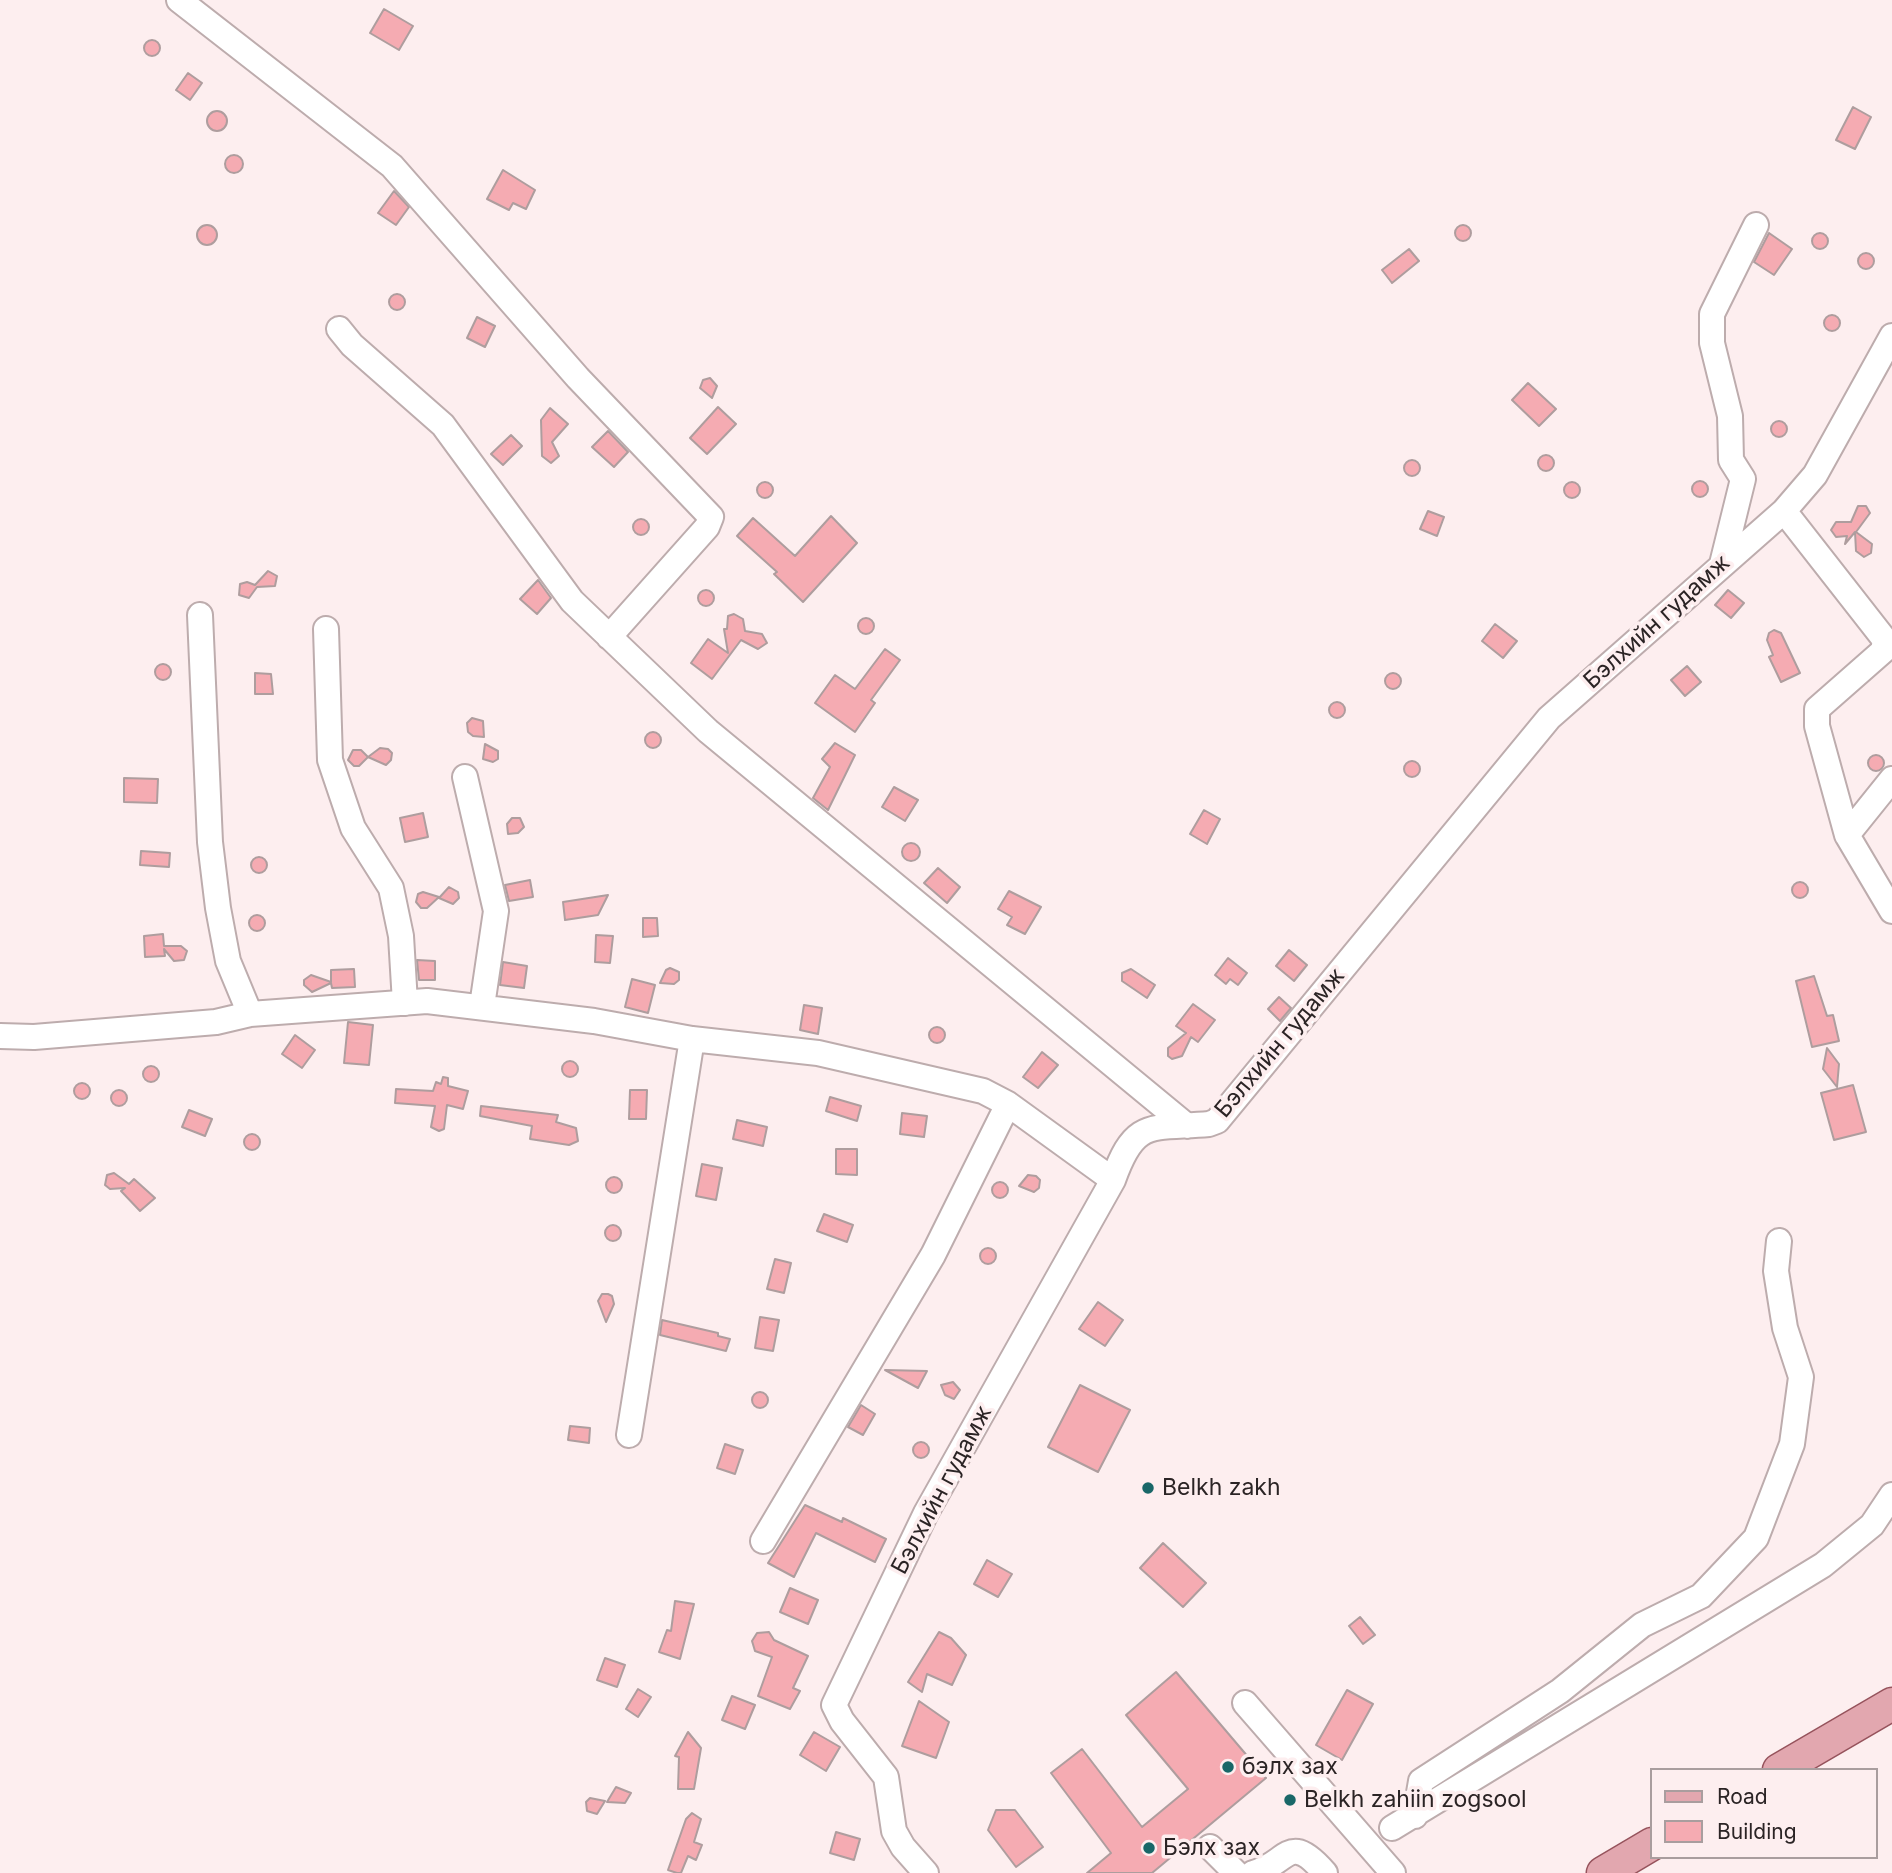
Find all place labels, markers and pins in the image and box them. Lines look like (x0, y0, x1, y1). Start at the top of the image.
place label: Belkh zakh (1162, 1474, 1281, 1502)
marker: Belkh zakh (1140, 1480, 1156, 1496)
place label: бэлх зах (1242, 1753, 1338, 1781)
marker: бэлх зах (1220, 1759, 1236, 1775)
place label: Belkh zahiin zogsool (1304, 1786, 1527, 1814)
marker: Belkh zahiin zogsool (1282, 1792, 1298, 1808)
place label: Бэлх зах (1163, 1834, 1260, 1862)
marker: Бэлх зах (1141, 1840, 1157, 1856)

